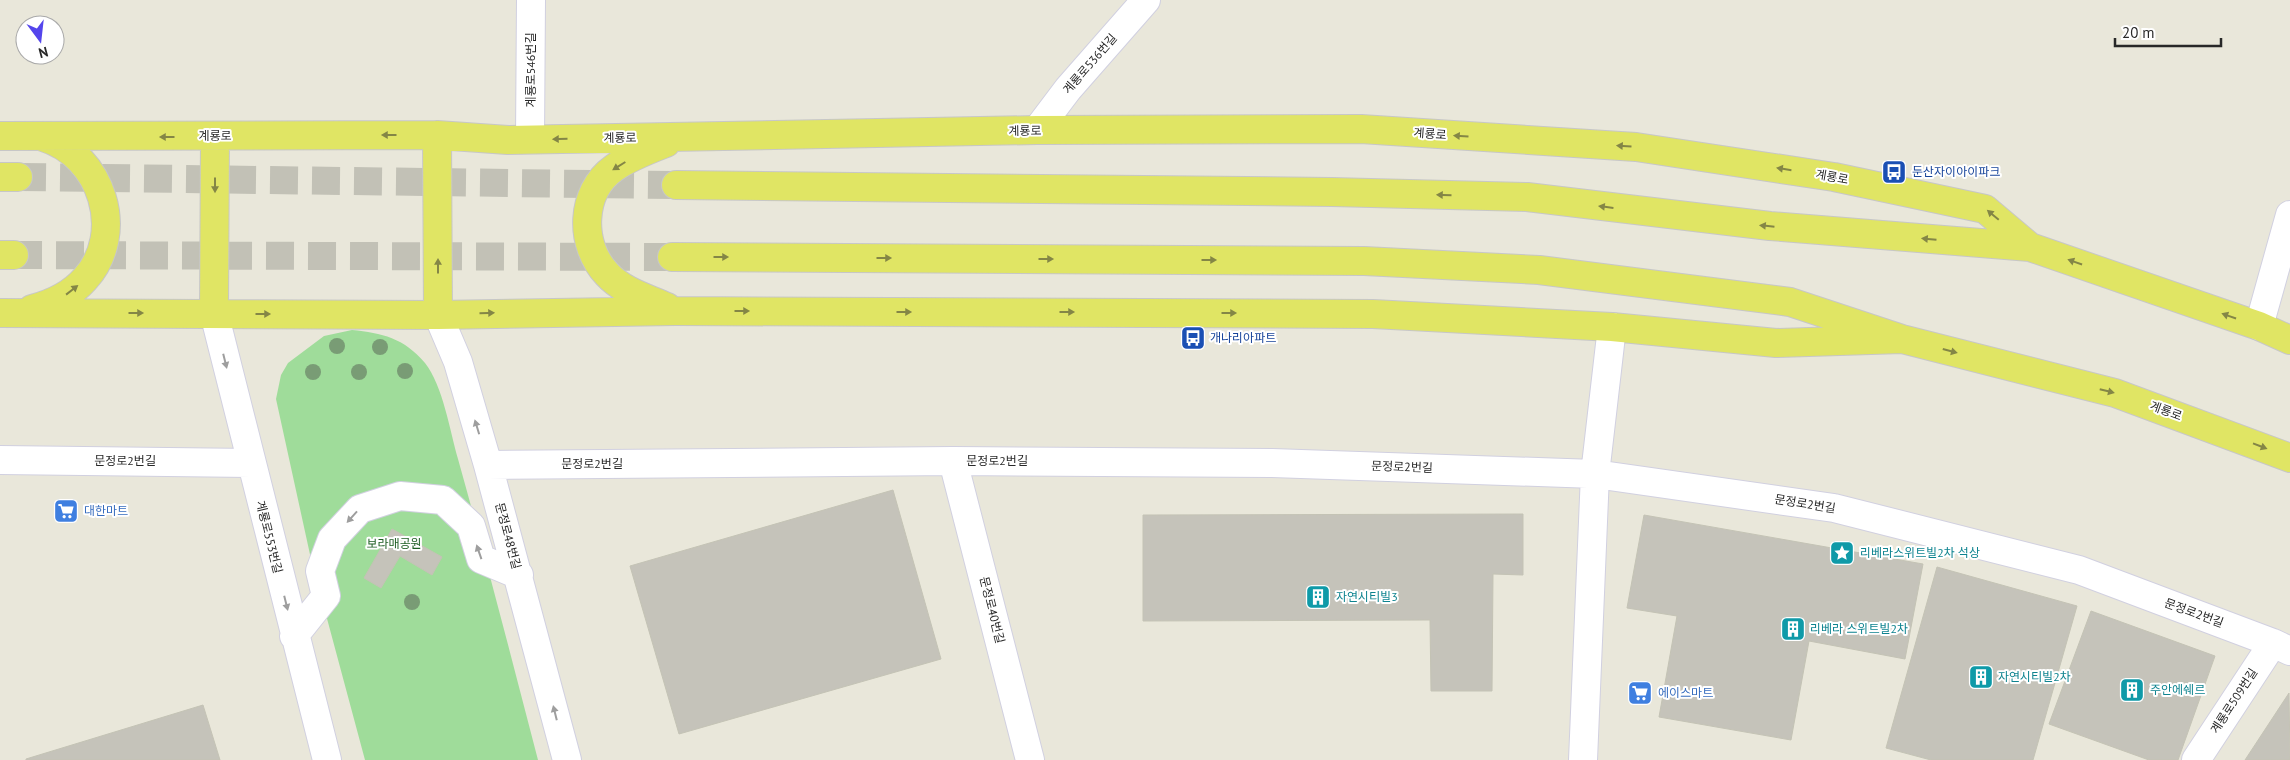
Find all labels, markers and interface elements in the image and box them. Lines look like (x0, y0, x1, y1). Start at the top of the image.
north arrow (15, 15, 65, 65)
scale bar (2115, 15, 2221, 47)
text: 20 m (2122, 23, 2155, 42)
street label: 계룡로536번길 (1059, 31, 1120, 97)
street label: 계룡로546번길 (523, 33, 538, 107)
text: N (37, 43, 50, 62)
street label: 계룡로 (1008, 123, 1042, 138)
street label: 계룡로 (1413, 125, 1447, 142)
street label: 계룡로 (198, 128, 232, 143)
street label: 계룡로 (603, 130, 637, 145)
one-way arrow (380, 131, 396, 139)
one-way arrow (1453, 131, 1469, 139)
one-way arrow (158, 133, 174, 141)
one-way arrow (552, 135, 568, 143)
one-way arrow (1615, 141, 1631, 149)
bus stop icon: 둔산자이아이파크 (1881, 159, 1907, 185)
one-way arrow (612, 161, 626, 170)
place label: 둔산자이아이파크 (1912, 164, 2000, 179)
one-way arrow (1776, 165, 1792, 173)
street label: 계룡로 (1814, 166, 1850, 187)
one-way arrow (211, 177, 219, 193)
one-way arrow (1436, 191, 1452, 199)
one-way arrow (1598, 203, 1614, 211)
one-way arrow (1987, 210, 2000, 221)
one-way arrow (1759, 222, 1775, 230)
one-way arrow (1921, 235, 1937, 243)
one-way arrow (713, 253, 729, 261)
one-way arrow (876, 254, 892, 262)
one-way arrow (1038, 255, 1054, 263)
one-way arrow (1201, 256, 1217, 264)
one-way arrow (434, 258, 442, 274)
one-way arrow (2067, 258, 2082, 266)
one-way arrow (65, 284, 78, 295)
one-way arrow (734, 307, 750, 315)
one-way arrow (896, 308, 912, 316)
one-way arrow (1059, 308, 1075, 316)
one-way arrow (128, 309, 144, 317)
one-way arrow (479, 309, 495, 317)
one-way arrow (1221, 309, 1237, 317)
one-way arrow (255, 310, 271, 318)
one-way arrow (2221, 311, 2236, 319)
bus stop icon: 개나리아파트 (1180, 325, 1206, 351)
place label: 개나리아파트 (1210, 330, 1276, 345)
one-way arrow (1942, 348, 1957, 356)
one-way arrow (221, 353, 229, 368)
one-way arrow (2100, 387, 2115, 395)
street label: 계룡로 (2148, 398, 2184, 423)
one-way arrow (473, 420, 481, 435)
one-way arrow (2253, 442, 2268, 450)
street label: 문정로2번길 (94, 453, 156, 468)
street label: 문정로2번길 (966, 453, 1028, 468)
street label: 문정로2번길 (561, 456, 623, 471)
street label: 문정로2번길 (1371, 458, 1433, 475)
street label: 문정로2번길 (1773, 491, 1837, 516)
supermarket icon: 대한마트 (53, 498, 79, 524)
street label: 계룡로553번길 (253, 499, 286, 575)
street label: 문정로48번길 (492, 501, 525, 571)
place label: 대한마트 (84, 503, 128, 518)
one-way arrow (346, 510, 358, 522)
park label: 보라매공원 (366, 536, 422, 551)
place icon: 리베라스위트빌2차 석상 (1829, 540, 1855, 566)
one-way arrow (475, 544, 483, 559)
place label: 리베라스위트빌2차 석상 (1860, 545, 1980, 560)
street label: 문정로40번길 (977, 575, 1008, 645)
building icon: 자연시티빌3 (1305, 584, 1331, 610)
place label: 자연시티빌3 (1336, 589, 1398, 604)
street label: 문정로2번길 (2163, 595, 2226, 630)
one-way arrow (282, 596, 290, 611)
building icon: 리베라 스위트빌2차 (1780, 616, 1806, 642)
place label: 리베라 스위트빌2차 (1810, 621, 1908, 636)
building icon: 자연시티빌2차 (1968, 664, 1994, 690)
street label: 계룡로509번길 (2207, 665, 2260, 736)
place label: 자연시티빌2차 (1998, 669, 2071, 684)
building icon: 주안에쉐르 (2119, 677, 2145, 703)
supermarket icon: 에이스마트 (1627, 680, 1653, 706)
place label: 주안에쉐르 (2150, 682, 2205, 697)
place label: 에이스마트 (1658, 685, 1713, 700)
one-way arrow (550, 705, 558, 720)

